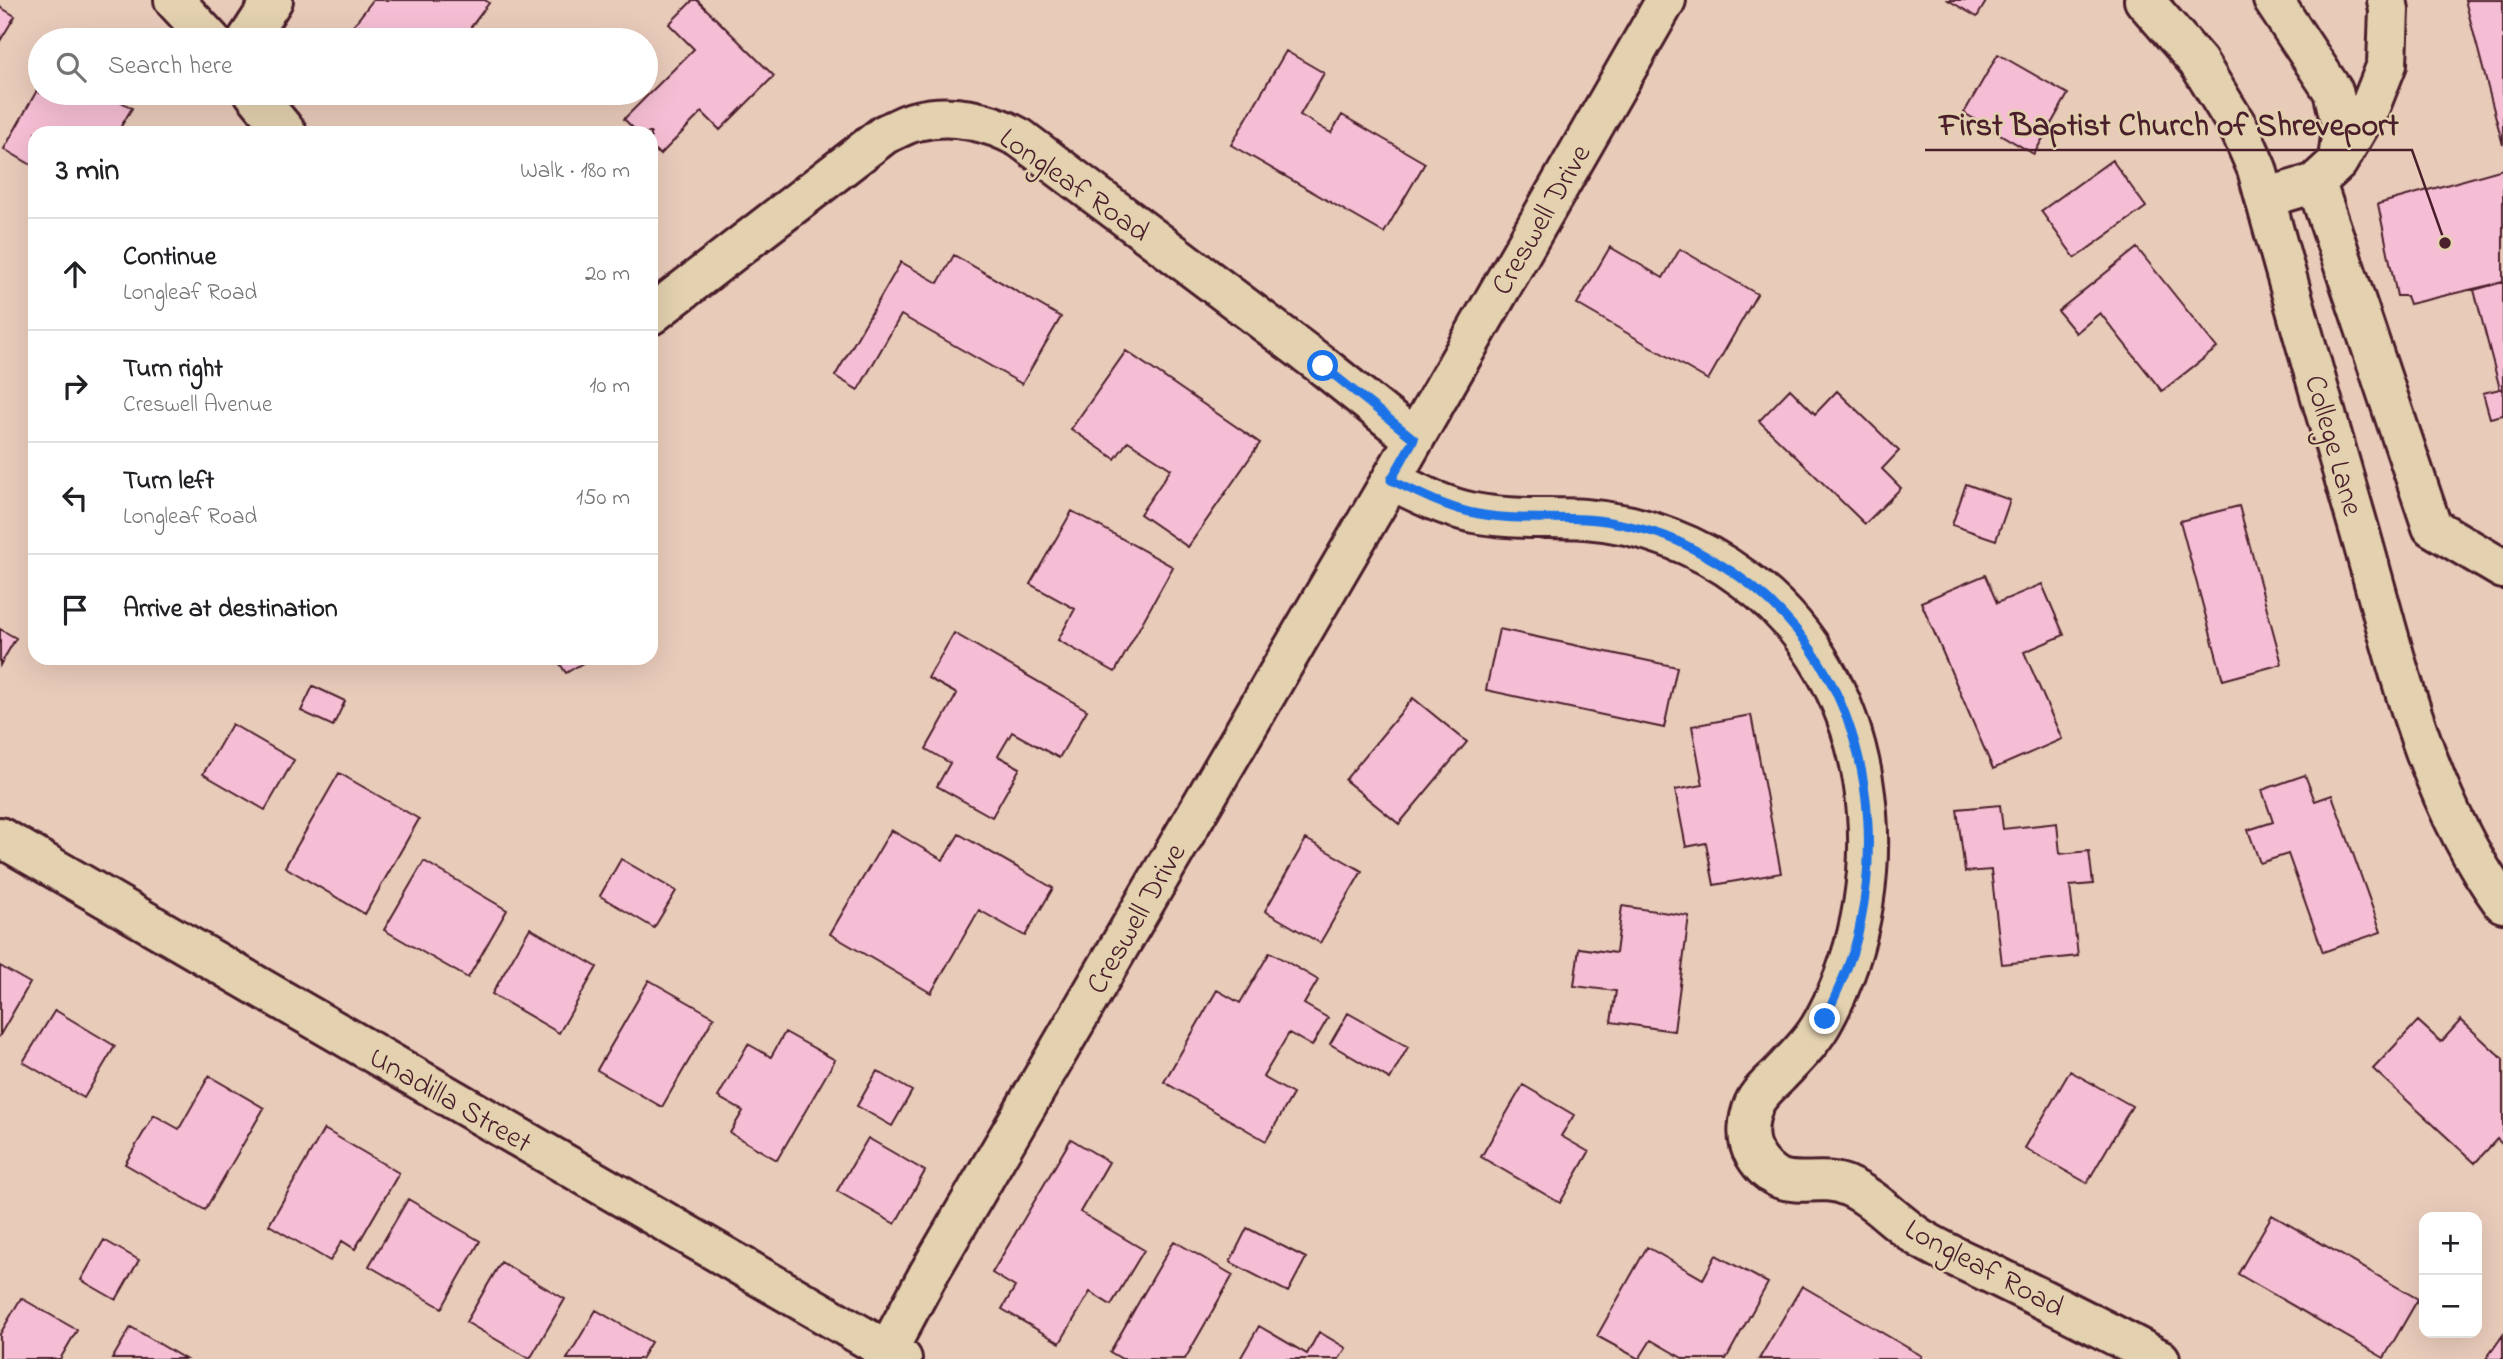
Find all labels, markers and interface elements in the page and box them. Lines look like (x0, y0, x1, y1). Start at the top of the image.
search box (28, 28, 658, 105)
icon: search (52, 48, 90, 86)
text: Search here (108, 48, 233, 86)
callout: First Baptist Church of Shreveport (1925, 97, 2412, 150)
text: First Baptist Church of Shreveport (1937, 104, 2399, 151)
street label: Longleaf Road (989, 118, 1158, 255)
street label: Creswell Drive (1482, 136, 1604, 304)
text: 3 min (56, 150, 119, 194)
text: Walk · 180 m (520, 155, 630, 188)
text: Continue (123, 239, 216, 277)
icon: ahead (56, 255, 94, 293)
text: 20 m (585, 258, 630, 291)
text: Longleaf Road (123, 277, 257, 310)
route start (1307, 350, 1338, 381)
text: Turn right (123, 351, 223, 389)
icon: right (56, 367, 94, 405)
text: 10 m (589, 370, 630, 403)
street label: College Lane (2291, 370, 2373, 522)
text: Creswell Avenue (123, 389, 272, 422)
text: Turn left (123, 463, 214, 501)
icon: left (56, 479, 94, 517)
text: 150 m (576, 482, 630, 515)
text: Longleaf Road (123, 501, 257, 534)
icon: arrive (56, 591, 94, 629)
text: Arrive at destination (123, 591, 338, 629)
street label: Creswell Drive (1077, 835, 1199, 1003)
route end (1809, 1003, 1840, 1034)
street label: Unadilla Street (360, 1037, 539, 1166)
street label: Longleaf Road (1896, 1209, 2071, 1330)
map controls (2419, 1212, 2482, 1338)
button: + (2419, 1212, 2482, 1275)
button: − (2419, 1275, 2482, 1338)

